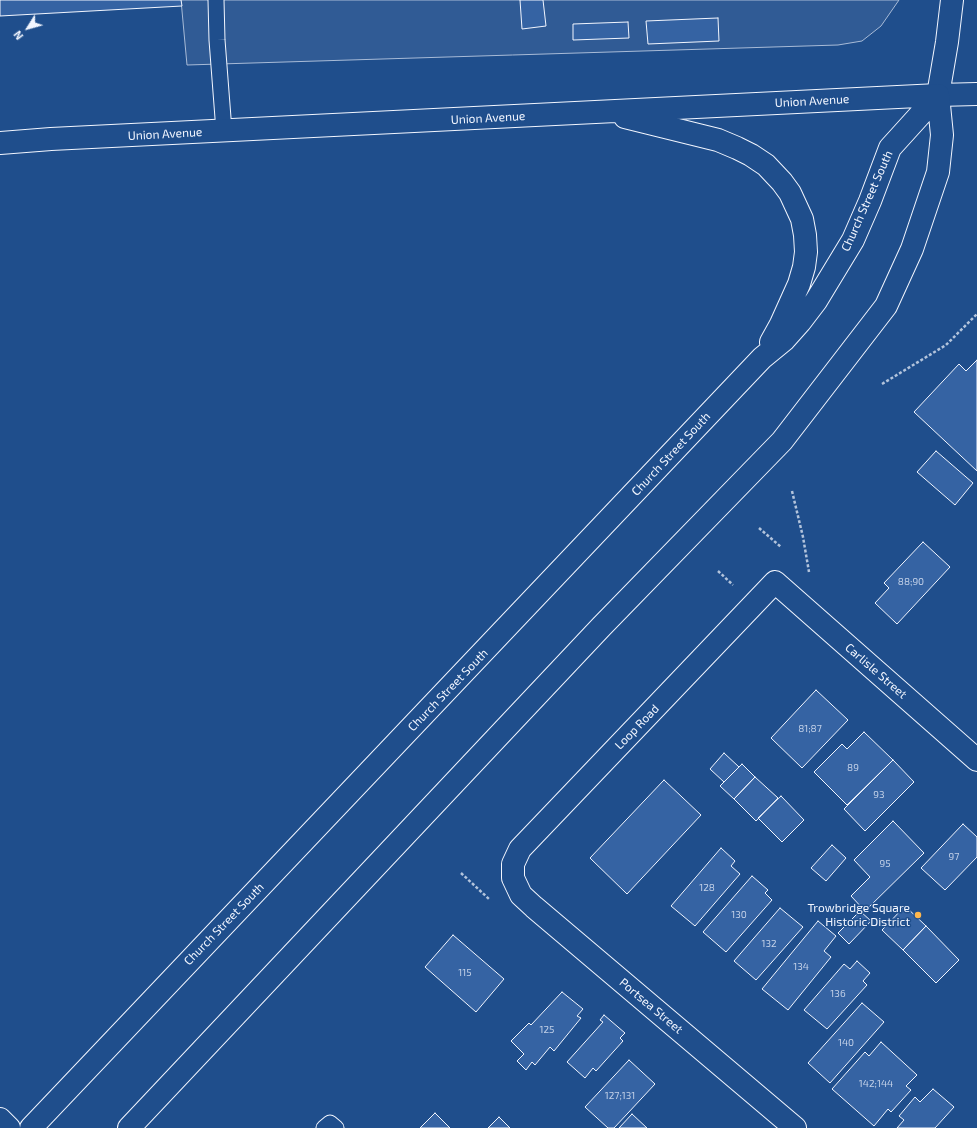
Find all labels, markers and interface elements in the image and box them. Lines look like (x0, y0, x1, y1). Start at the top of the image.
north arrow (8, 8, 48, 48)
text: N (10, 28, 26, 43)
street label: Union Avenue (774, 92, 850, 110)
street label: Union Avenue (450, 109, 526, 127)
street label: Union Avenue (127, 125, 203, 143)
street label: Church Street South (838, 148, 896, 254)
street label: Church Street South (629, 409, 713, 499)
house number: 88;90 (898, 576, 924, 588)
street label: Carlisle Street (842, 640, 910, 702)
street label: Church Street South (405, 646, 491, 734)
street label: Loop Road (612, 701, 662, 753)
house number: 81;87 (798, 723, 822, 735)
house number: 89 (847, 762, 859, 774)
house number: 93 (873, 789, 885, 801)
house number: 97 (949, 851, 959, 863)
house number: 95 (879, 858, 891, 870)
street label: Church Street South (181, 880, 267, 968)
house number: 128 (699, 882, 715, 894)
place label: Trowbridge Square Historic District (807, 901, 910, 929)
house number: 130 (731, 909, 747, 921)
marker: Trowbridge Square Historic District (913, 910, 923, 920)
house number: 132 (761, 938, 777, 950)
house number: 134 (793, 961, 809, 973)
house number: 115 (458, 967, 472, 979)
street label: Portsea Street (616, 975, 686, 1037)
house number: 136 (830, 988, 846, 1000)
house number: 125 (540, 1024, 554, 1036)
house number: 140 (838, 1037, 854, 1049)
house number: 142;144 (859, 1078, 893, 1090)
house number: 127;131 (605, 1090, 635, 1102)

